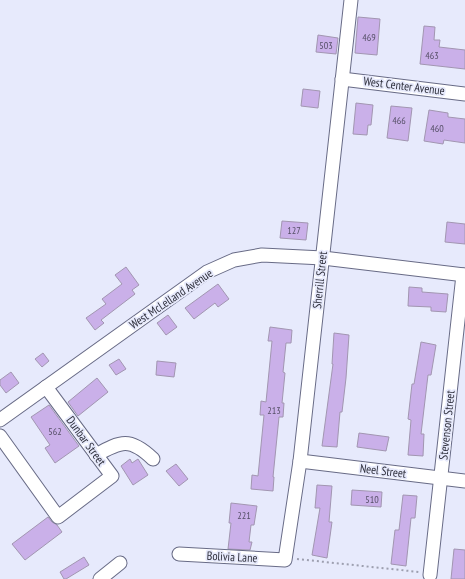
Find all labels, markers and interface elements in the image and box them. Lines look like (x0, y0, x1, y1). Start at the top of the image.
house number: 469 (362, 31, 376, 44)
house number: 503 (319, 39, 333, 52)
house number: 463 (425, 49, 439, 62)
street label: West Center Avenue (363, 73, 446, 98)
house number: 466 (392, 114, 406, 127)
house number: 460 (430, 122, 444, 135)
house number: 127 (287, 224, 301, 237)
street label: Sherrill Street (309, 250, 330, 309)
street label: West McLelland Avenue (126, 265, 215, 332)
street label: Stevenson Street (435, 389, 458, 460)
house number: 213 (267, 404, 281, 417)
street label: Dunbar Street (63, 413, 110, 469)
house number: 562 (48, 425, 62, 438)
street label: Neel Street (359, 460, 408, 481)
house number: 510 (365, 493, 379, 506)
house number: 221 (237, 509, 251, 522)
street label: Bolivia Lane (206, 548, 258, 565)

